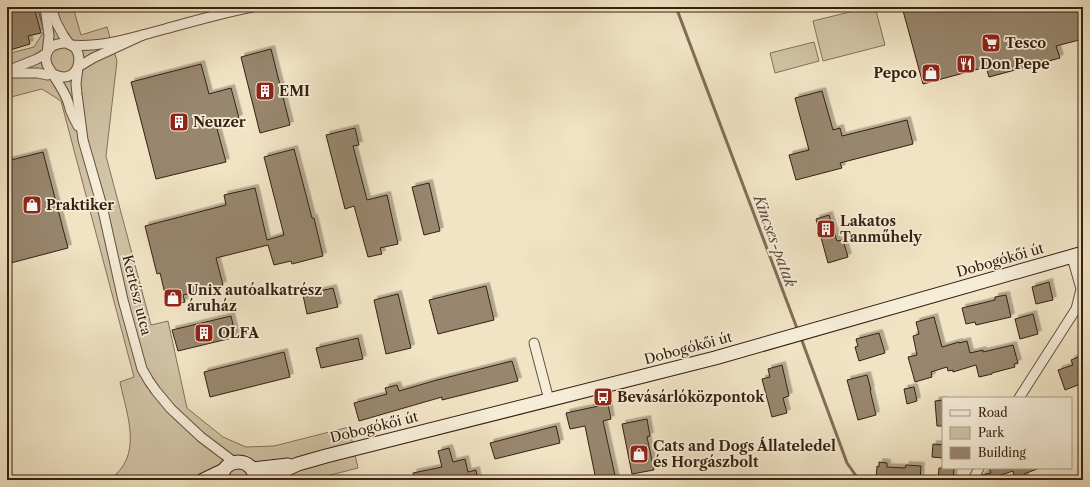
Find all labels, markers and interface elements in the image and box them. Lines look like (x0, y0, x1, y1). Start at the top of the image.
supermarket icon: Tesco (980, 32, 1002, 54)
place label: Tesco (1005, 34, 1046, 52)
restaurant icon: Don Pepe (955, 53, 977, 75)
place label: Don Pepe (980, 55, 1050, 73)
shop icon: Pepco (920, 62, 942, 84)
place label: Pepco (873, 64, 917, 82)
building icon: EMI (254, 80, 276, 102)
place label: EMI (279, 82, 310, 100)
building icon: Neuzer (168, 111, 190, 133)
place label: Neuzer (193, 113, 246, 131)
water label: Kincses-patak (749, 191, 801, 290)
shop icon: Praktiker (21, 194, 43, 216)
place label: Praktiker (46, 196, 114, 214)
place label: Lakatos Tanműhely (840, 212, 922, 246)
building icon: Lakatos Tanműhely (815, 218, 837, 240)
street label: Dobogókői út (954, 239, 1046, 281)
street label: Kertész utca (118, 253, 156, 338)
place label: Unix autóalkatrész áruház (187, 281, 322, 315)
shop icon: Unix autóalkatrész áruház (162, 287, 184, 309)
building icon: OLFA (193, 322, 215, 344)
place label: OLFA (218, 324, 260, 342)
street label: Dobogókői út (642, 328, 734, 368)
bus stop icon: Bevásárlóközpontok (592, 386, 614, 408)
place label: Bevásárlóközpontok (617, 388, 765, 406)
legend (942, 397, 1072, 469)
text: Road (978, 405, 1008, 420)
street label: Dobogókői út (328, 407, 420, 447)
text: Park (978, 425, 1005, 440)
place label: Cats and Dogs Állateledel és Horgászbolt (653, 436, 836, 471)
shop icon: Cats and Dogs Állateledel és Horgászbolt (628, 443, 650, 465)
text: Building (978, 445, 1026, 460)

